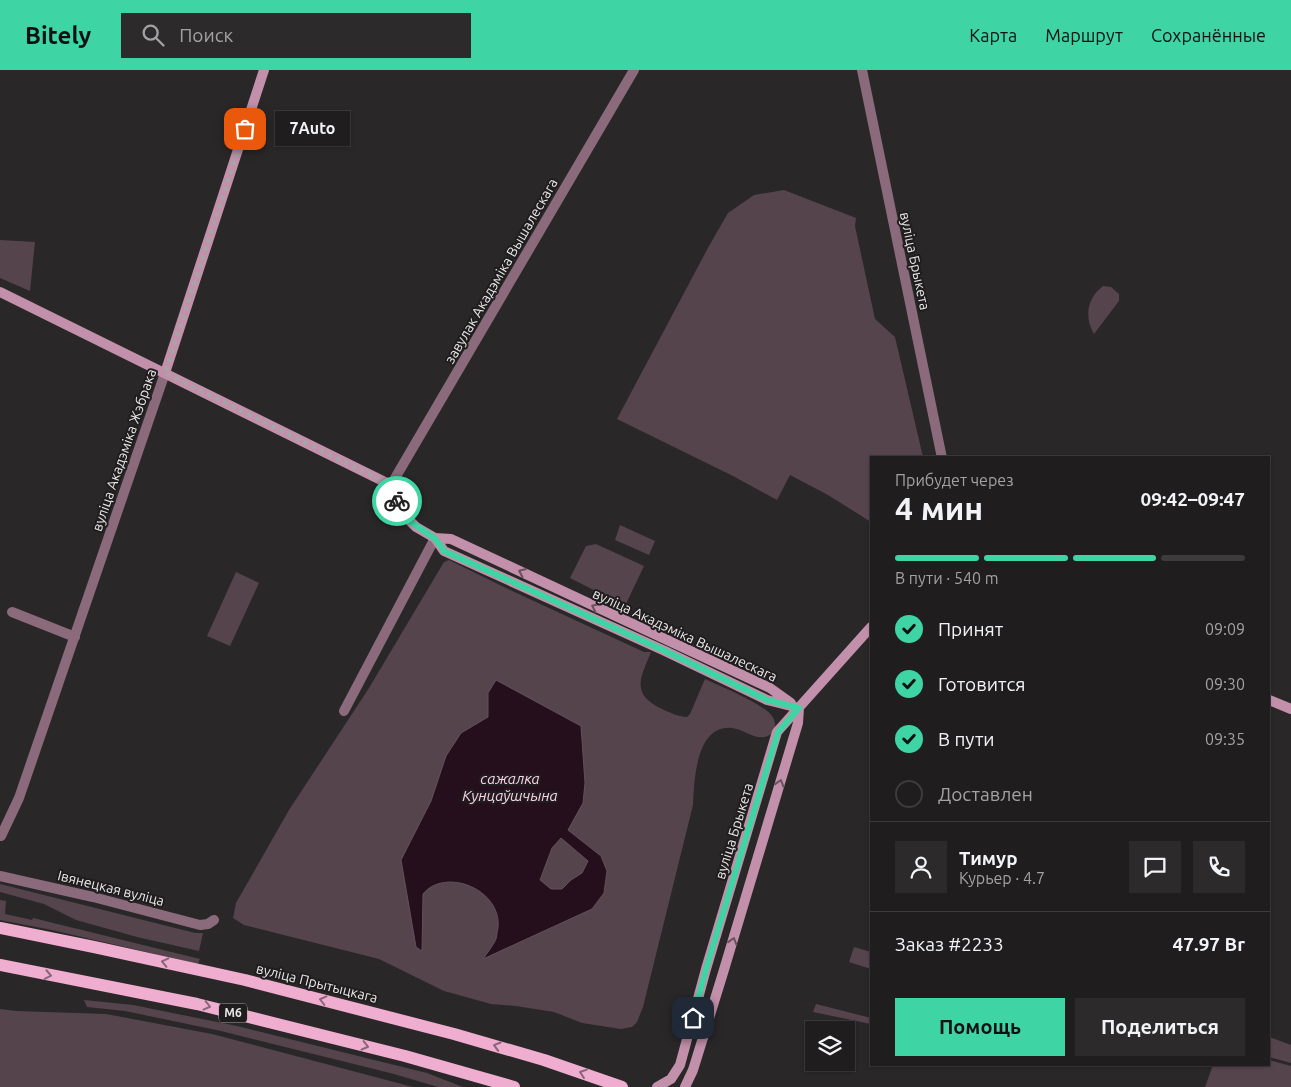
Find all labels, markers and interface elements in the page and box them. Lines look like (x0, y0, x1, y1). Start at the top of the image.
search box (121, 13, 471, 58)
icon: search (139, 21, 167, 49)
text: Bitely (25, 22, 91, 49)
text: Поиск (179, 24, 233, 46)
text: Карта (969, 25, 1017, 45)
text: Маршрут (1045, 25, 1123, 45)
text: Сохранённые (1151, 25, 1266, 45)
pin (224, 108, 266, 150)
callout: 7Auto (275, 112, 350, 146)
icon: bag (231, 115, 259, 143)
text: 7Auto (290, 119, 335, 137)
street label: завулак Акадэміка Вышалескага (441, 176, 561, 366)
street label: вуліца Брыкета (897, 211, 933, 311)
street label: вуліца Акадэміка Жэбрака (89, 367, 159, 533)
text: Прибудет через (895, 471, 1014, 489)
courier (372, 476, 422, 526)
icon: bike (383, 487, 411, 515)
text: 09:42–09:47 (1140, 488, 1245, 510)
text: 4 мин (895, 490, 983, 526)
one-way arrow (518, 568, 527, 579)
text: В пути · 540 m (895, 569, 998, 587)
street label: вуліца Акадэміка Вышалескага (590, 585, 780, 685)
one-way arrow (591, 603, 600, 613)
icon: check (895, 615, 923, 643)
text: Принят (938, 618, 1003, 640)
text: 09:09 (1205, 620, 1245, 638)
icon: check (895, 670, 923, 698)
text: Готовится (938, 673, 1025, 695)
text: 09:30 (1205, 675, 1245, 693)
icon: check (895, 725, 923, 753)
text: В пути (938, 728, 995, 750)
text: 09:35 (1205, 730, 1245, 748)
water label: сажалка Кунцаўшчына (462, 770, 558, 804)
one-way arrow (775, 779, 785, 787)
street label: вуліца Брыкета (712, 781, 756, 881)
text: Доставлен (938, 783, 1033, 805)
button: person (895, 841, 947, 893)
button: chat (1129, 841, 1181, 893)
button: phone (1193, 841, 1245, 893)
text: Тимур (959, 847, 1018, 869)
street label: Івянецкая вуліца (56, 867, 166, 909)
text: Курьер · 4.7 (959, 869, 1045, 887)
text: Заказ #2233 (895, 933, 1004, 955)
text: 47.97 Br (1173, 933, 1245, 955)
one-way arrow (727, 937, 737, 946)
one-way arrow (160, 957, 169, 968)
street label: вуліца Прытыцкага (255, 960, 379, 1006)
one-way arrow (43, 969, 52, 980)
one-way arrow (319, 996, 327, 1006)
pin (672, 997, 714, 1039)
button: Помощь (895, 998, 1065, 1056)
button: Поделиться (1075, 998, 1245, 1056)
one-way arrow (203, 1000, 212, 1011)
road number: М6 (219, 1004, 247, 1022)
icon: home (679, 1004, 707, 1032)
map controls (805, 1021, 855, 1071)
button: layers (805, 1021, 855, 1071)
one-way arrow (360, 1040, 368, 1050)
one-way arrow (493, 1042, 501, 1052)
one-way arrow (579, 1069, 587, 1079)

